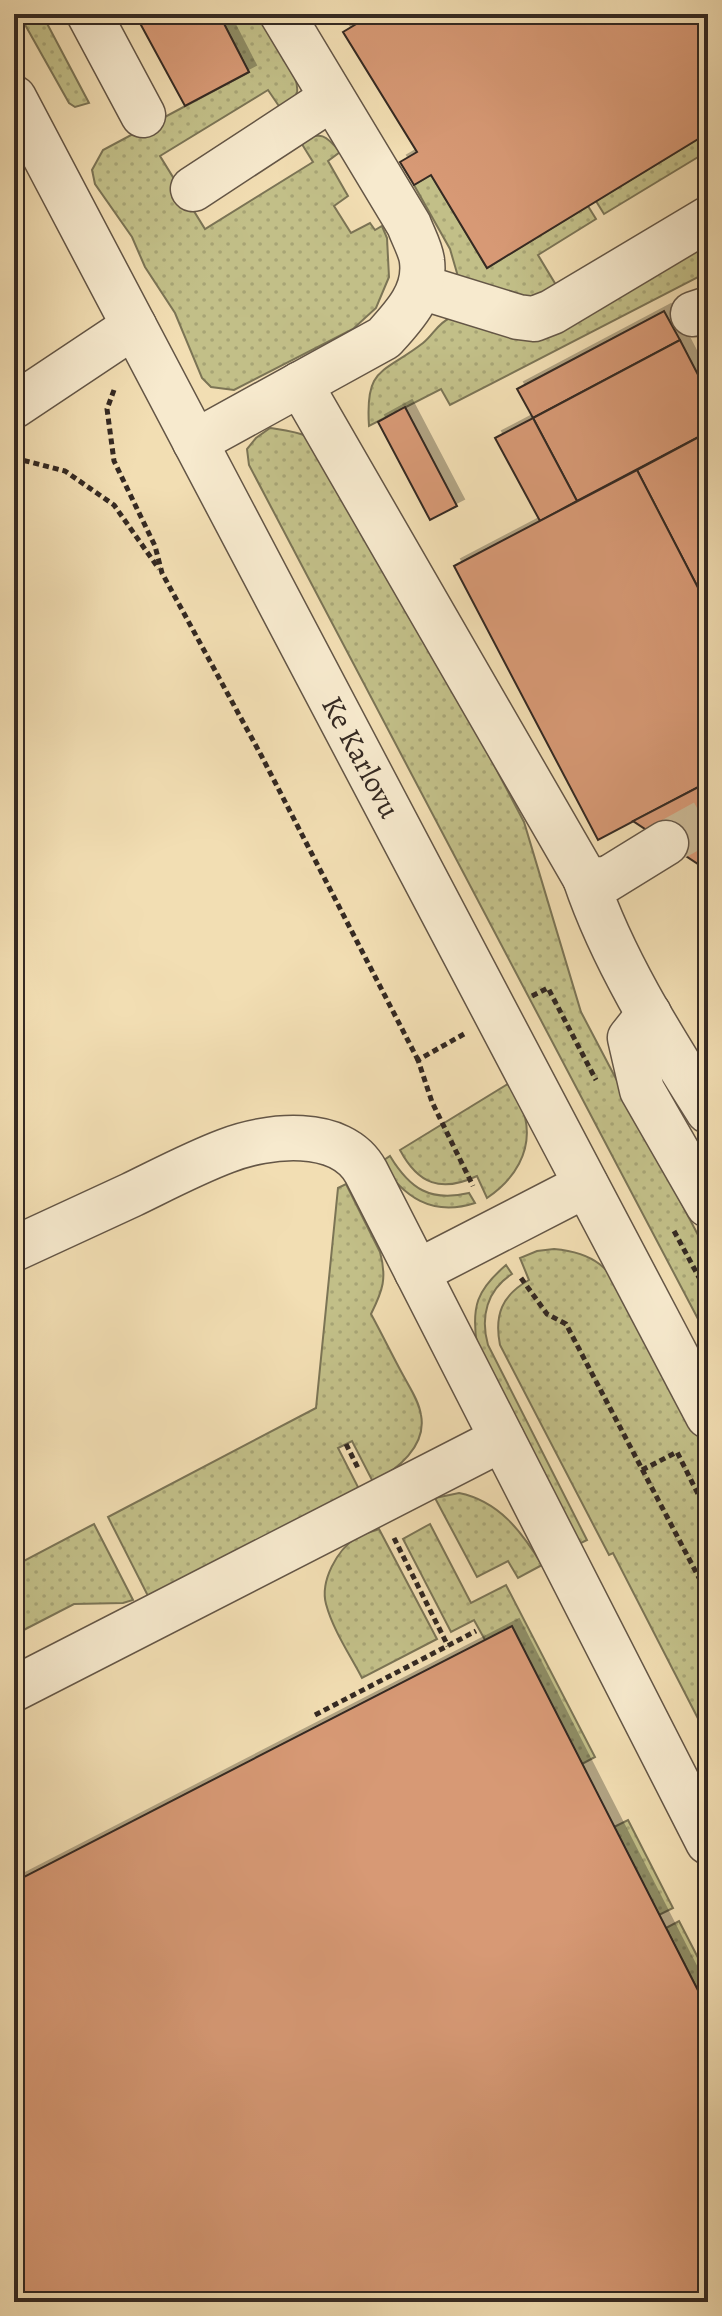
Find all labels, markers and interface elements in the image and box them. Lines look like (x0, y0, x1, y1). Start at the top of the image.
street label: Ke Karlovu (312, 689, 410, 826)

